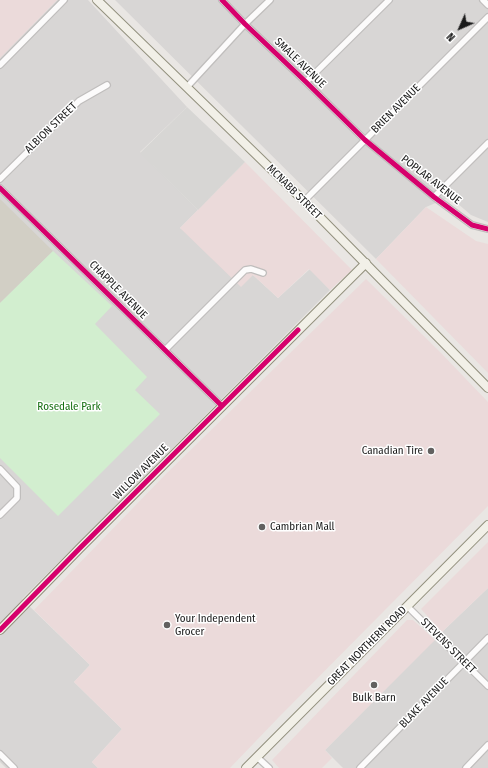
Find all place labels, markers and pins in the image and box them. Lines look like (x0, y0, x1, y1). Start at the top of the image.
place label: Canadian Tire (362, 444, 423, 458)
marker: Canadian Tire (426, 446, 436, 456)
place label: Cambrian Mall (270, 520, 334, 534)
marker: Cambrian Mall (257, 522, 267, 532)
place label: Your Independent Grocer (175, 612, 256, 638)
marker: Your Independent Grocer (162, 620, 172, 630)
marker: Bulk Barn (369, 680, 379, 690)
place label: Bulk Barn (352, 691, 396, 705)

